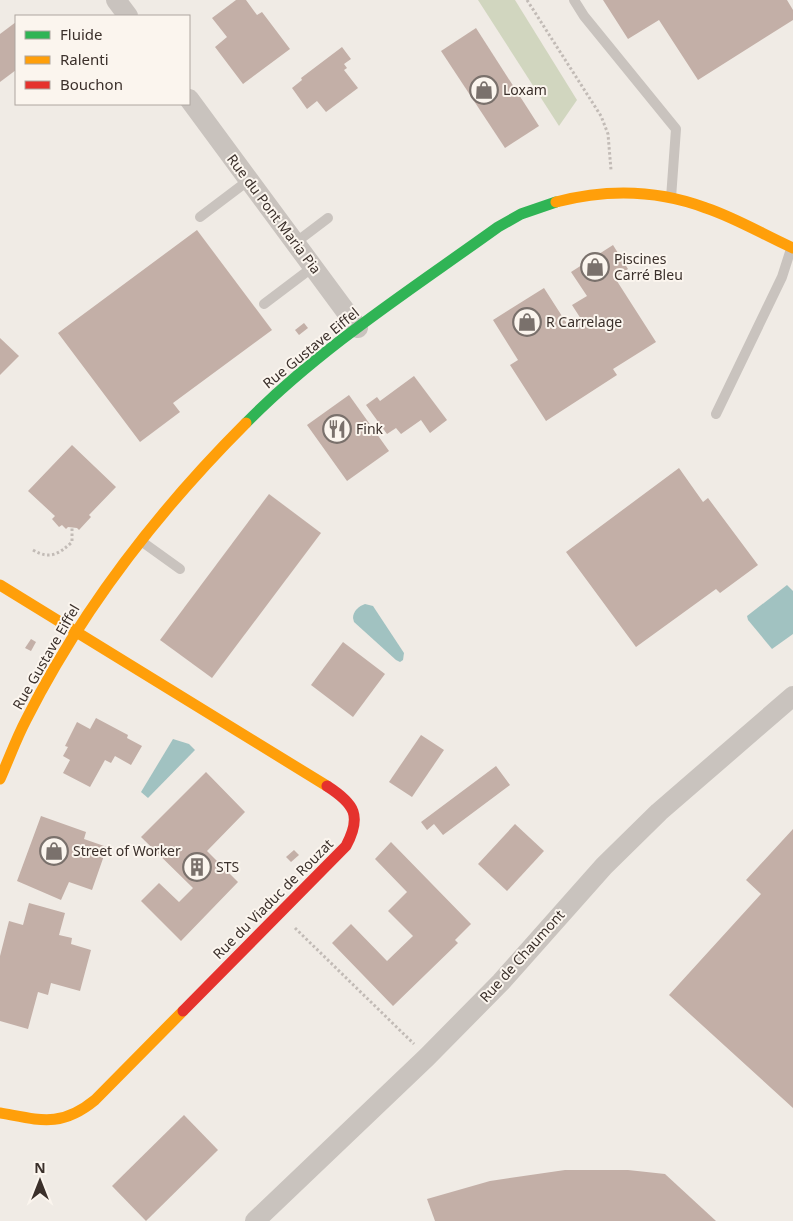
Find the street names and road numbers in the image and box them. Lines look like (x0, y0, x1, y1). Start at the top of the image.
street label: Rue du Pont Maria Pia (223, 150, 326, 278)
street label: Rue Gustave Eiffel (259, 303, 363, 392)
street label: Rue Gustave Eiffel (8, 601, 83, 713)
street label: Rue du Viaduc de Rouzat (208, 834, 337, 963)
street label: Rue de Chaumont (475, 905, 568, 1006)

